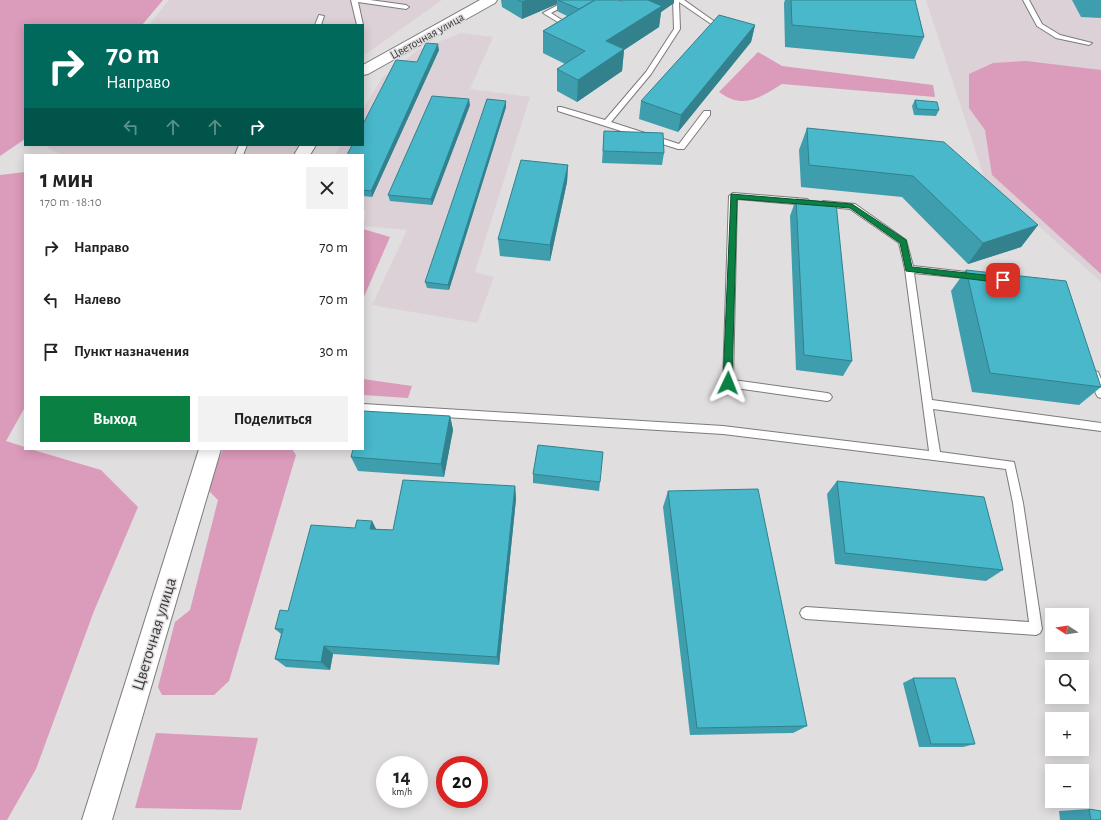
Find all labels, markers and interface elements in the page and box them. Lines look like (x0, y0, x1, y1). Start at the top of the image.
street label: Цветочная улица (388, 10, 467, 62)
icon: right (40, 40, 92, 92)
text: 70 m (106, 41, 160, 69)
text: Направо (106, 74, 170, 92)
icon: left (120, 116, 142, 138)
icon: ahead (162, 116, 184, 138)
icon: ahead (204, 116, 226, 138)
icon: right (246, 116, 268, 138)
button: close (306, 167, 348, 209)
text: 1 мин (40, 168, 94, 192)
text: 170 m · 18:10 (40, 196, 102, 209)
icon: right (40, 237, 62, 259)
text: Направо (74, 240, 129, 255)
text: 70 m (319, 240, 348, 255)
pin (986, 263, 1020, 297)
icon: arrive (992, 269, 1014, 291)
icon: left (40, 289, 62, 311)
text: Налево (74, 292, 121, 307)
text: 70 m (319, 292, 348, 307)
icon: arrive (40, 341, 62, 363)
text: Пункт назначения (74, 344, 189, 359)
text: 30 m (319, 344, 348, 359)
position arrow (707, 362, 749, 404)
button: Выход (40, 396, 190, 442)
button: Поделиться (198, 396, 348, 442)
street label: Цветочная улица (129, 575, 180, 693)
north arrow (1045, 608, 1089, 652)
map controls (1045, 608, 1089, 808)
button: search (1045, 660, 1089, 704)
button: + (1045, 712, 1089, 756)
speed limit sign: 20 (436, 756, 488, 808)
button: − (1045, 764, 1089, 808)
text: 14 (393, 767, 411, 787)
text: km/h (392, 787, 412, 797)

